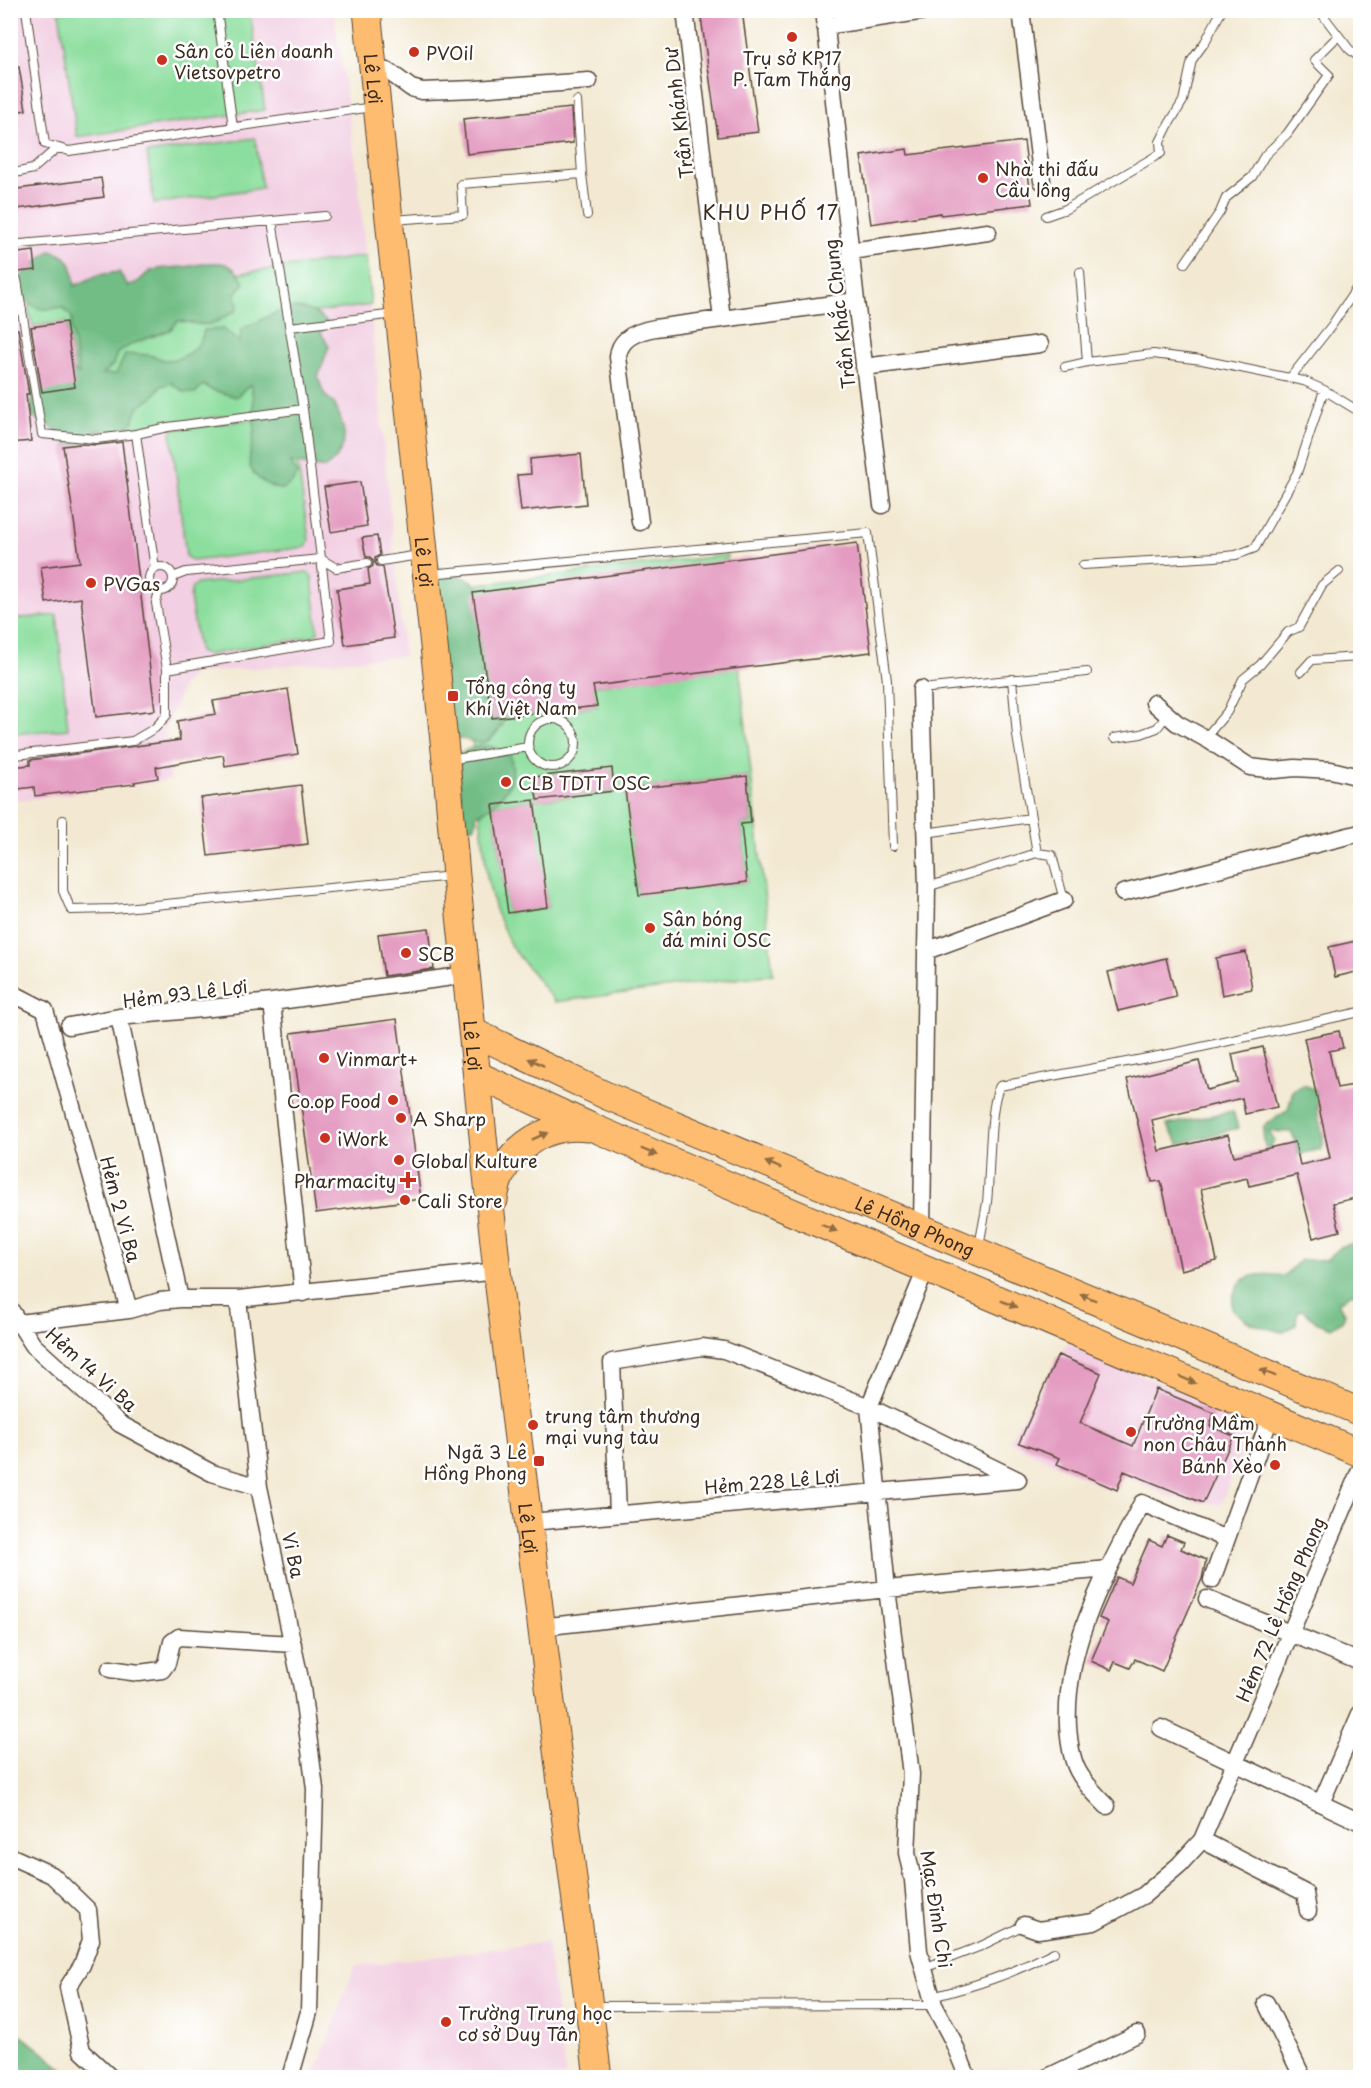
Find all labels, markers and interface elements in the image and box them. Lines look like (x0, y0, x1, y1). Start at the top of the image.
marker: Trụ sở KP17 P. Tam Thắng (785, 30, 799, 44)
place label: Sân cỏ Liên doanh Vietsovpetro (174, 37, 333, 85)
place label: PVOil (426, 39, 474, 66)
place label: Trụ sở KP17 P. Tam Thắng (733, 44, 851, 92)
marker: PVOil (407, 45, 421, 59)
street label: Trần Khánh Dư (656, 45, 699, 180)
street label: Lê Lợi (358, 52, 390, 105)
marker: Sân cỏ Liên doanh Vietsovpetro (155, 53, 169, 67)
place label: Nhà thi đấu Cầu lông (995, 155, 1099, 203)
marker: Nhà thi đấu Cầu lông (976, 171, 990, 185)
district label: KHU PHỐ 17 (702, 197, 840, 227)
street label: Trần Khắc Chung (816, 238, 862, 390)
street label: Lê Lợi (409, 535, 441, 589)
place label: PVGas (103, 570, 160, 597)
marker: PVGas (84, 576, 98, 590)
place label: Tổng công ty Khí Việt Nam (465, 673, 577, 721)
marker: Tổng công ty Khí Việt Nam (446, 689, 460, 703)
place label: CLB TDTT OSC (518, 769, 651, 796)
marker: CLB TDTT OSC (499, 775, 513, 789)
place label: Sân bóng đá mini OSC (662, 905, 772, 953)
marker: Sân bóng đá mini OSC (643, 921, 657, 935)
place label: SCB (418, 940, 454, 967)
marker: SCB (399, 946, 413, 960)
street label: Hẻm 93 Lê Lợi (121, 972, 249, 1014)
street label: Lê Lợi (458, 1019, 490, 1072)
place label: Vinmart+ (336, 1045, 418, 1072)
marker: Vinmart+ (317, 1051, 331, 1065)
one-way arrow (527, 1057, 544, 1066)
place label: Co.op Food (287, 1087, 381, 1114)
marker: Co.op Food (386, 1093, 400, 1107)
place label: A Sharp (413, 1105, 486, 1132)
marker: A Sharp (394, 1111, 408, 1125)
place label: iWork (337, 1125, 388, 1152)
marker: iWork (318, 1131, 332, 1145)
one-way arrow (532, 1131, 549, 1140)
place label: Global Kulture (411, 1147, 538, 1174)
one-way arrow (641, 1147, 659, 1157)
street label: Hẻm 2 Vi Ba (94, 1153, 148, 1266)
marker: Global Kulture (392, 1153, 406, 1167)
one-way arrow (763, 1160, 781, 1170)
place label: Pharmacity (293, 1167, 396, 1194)
marker: Pharmacity (401, 1173, 415, 1187)
place label: Cali Store (417, 1187, 503, 1214)
street label: Lê Hồng Phong (851, 1188, 979, 1263)
marker: Cali Store (398, 1193, 412, 1207)
one-way arrow (820, 1224, 838, 1233)
one-way arrow (1079, 1292, 1097, 1301)
one-way arrow (1000, 1299, 1018, 1309)
street label: Hẻm 14 Vi Ba (40, 1321, 144, 1418)
one-way arrow (1259, 1368, 1277, 1377)
one-way arrow (1180, 1375, 1198, 1385)
place label: trung tâm thương mại vung tàu (545, 1402, 700, 1450)
place label: Trường Mầm non Châu Thành (1143, 1409, 1287, 1457)
marker: trung tâm thương mại vung tàu (526, 1418, 540, 1432)
marker: Trường Mầm non Châu Thành (1124, 1425, 1138, 1439)
place label: Ngã 3 Lê Hồng Phong (424, 1438, 527, 1486)
place label: Bánh Xèo (1181, 1452, 1263, 1479)
marker: Ngã 3 Lê Hồng Phong (532, 1454, 546, 1468)
marker: Bánh Xèo (1268, 1458, 1282, 1472)
street label: Hẻm 228 Lê Lợi (703, 1462, 841, 1500)
street label: Lê Lợi (513, 1501, 546, 1555)
street label: Hẻm 72 Lê Hồng Phong (1229, 1512, 1331, 1706)
street label: Vi Ba (276, 1530, 312, 1581)
street label: Mạc Đĩnh Chi (914, 1848, 960, 1970)
place label: Trường Trung học cơ sở Duy Tân (458, 1999, 612, 2047)
marker: Trường Trung học cơ sở Duy Tân (439, 2015, 453, 2029)

